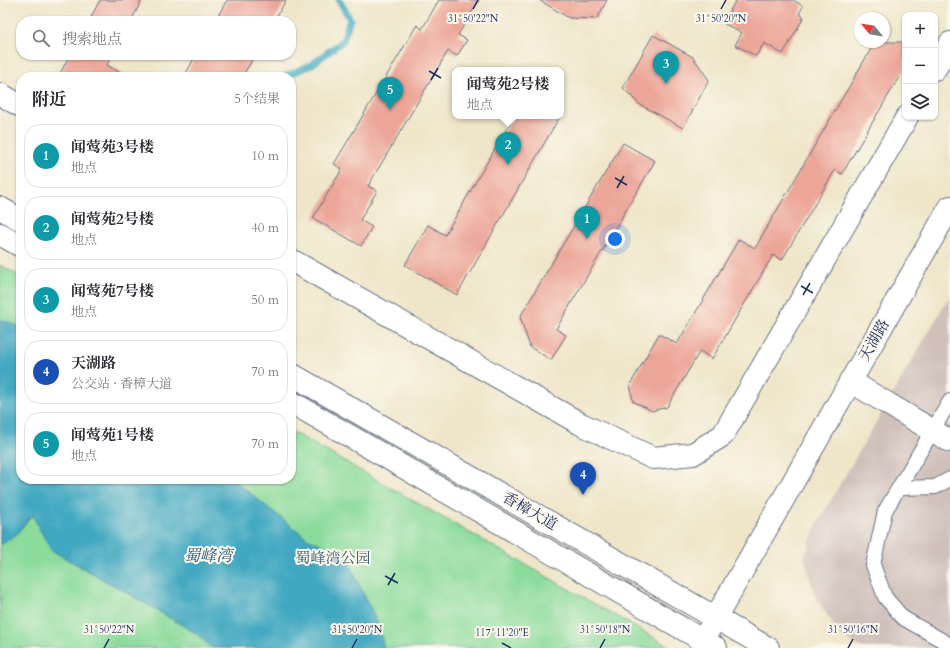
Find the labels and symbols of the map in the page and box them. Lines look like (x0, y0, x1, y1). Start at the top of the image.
text: 31°50'22"N (448, 12, 499, 26)
text: 31°50'20"N (696, 12, 747, 26)
north arrow (854, 12, 890, 48)
pin: 3 (653, 51, 679, 84)
pin: 5 (377, 77, 403, 110)
pin: 2 (495, 132, 521, 165)
pin: 1 (574, 206, 600, 239)
your location (605, 229, 625, 249)
street label: 天湖路 (854, 316, 894, 364)
pin: 4 (570, 462, 596, 495)
street label: 香樟大道 (499, 487, 561, 535)
water label: 蜀峰湾 (184, 545, 235, 567)
park label: 蜀峰湾公园 (295, 548, 371, 568)
text: 31°50'22"N (84, 623, 135, 637)
text: 31°50'20"N (332, 623, 383, 637)
text: 31°50'18"N (580, 623, 631, 637)
text: 31°50'16"N (828, 623, 879, 637)
text: 117°11'20"E (475, 626, 529, 640)

